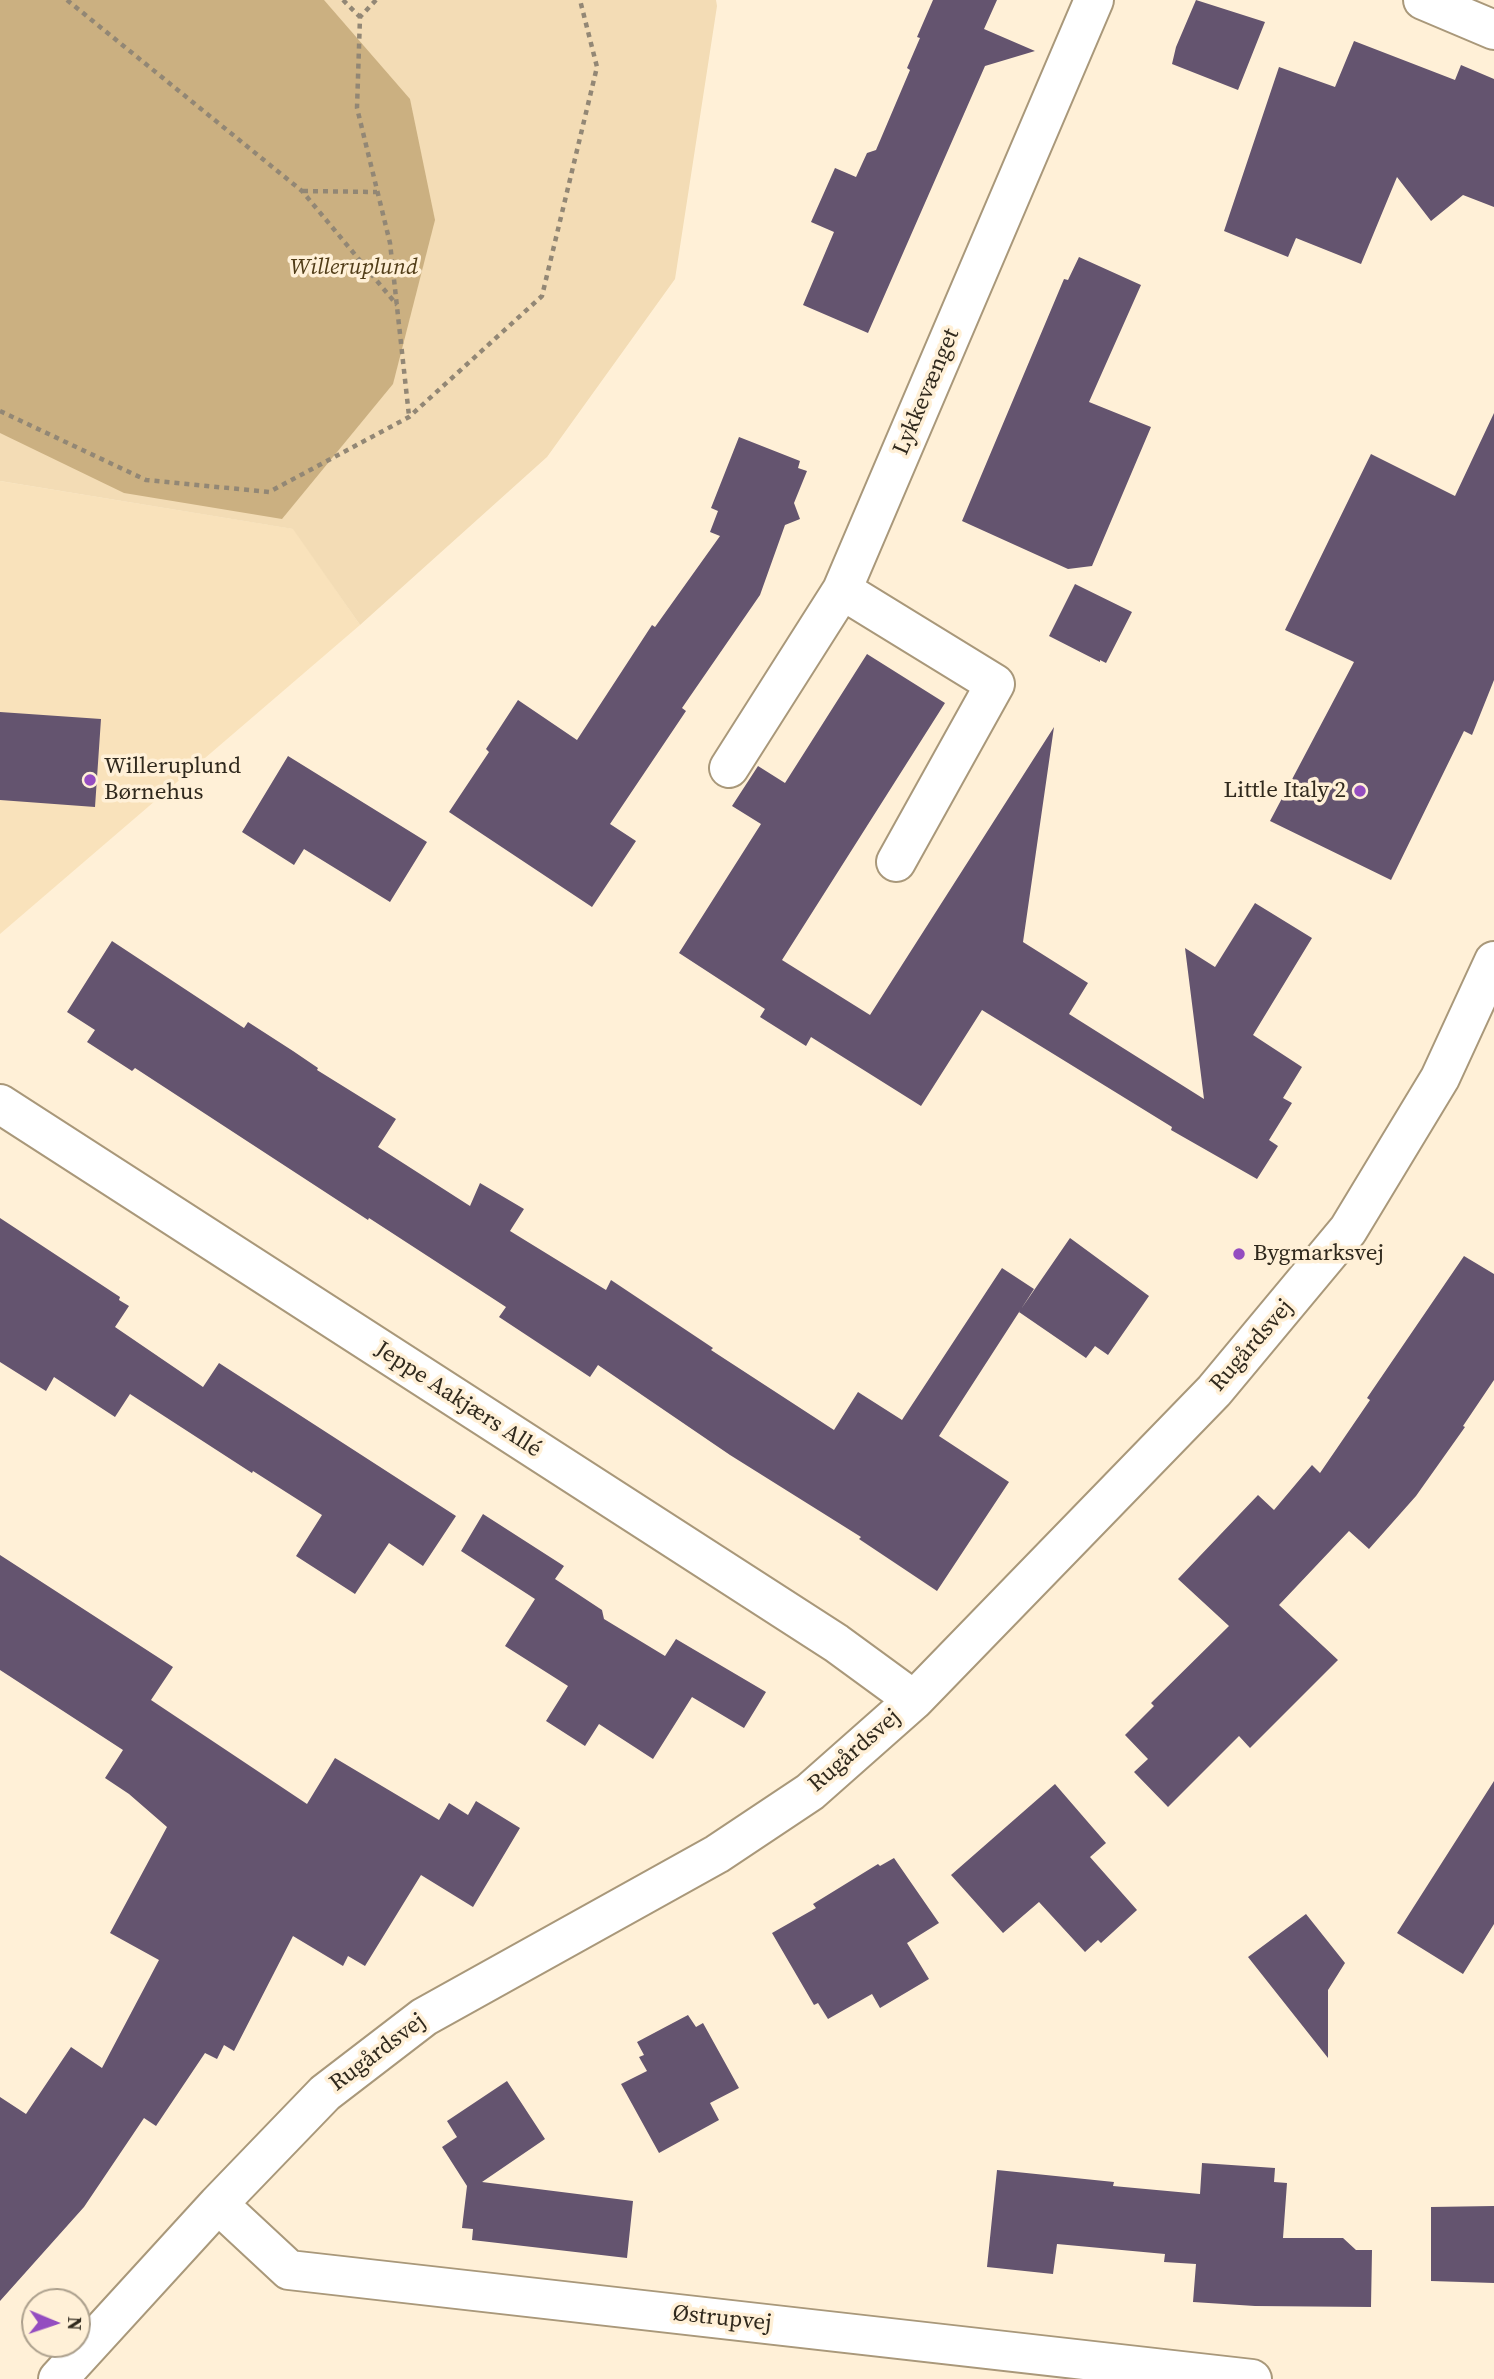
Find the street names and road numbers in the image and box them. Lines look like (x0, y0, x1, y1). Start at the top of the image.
street label: Lykkevænget (888, 325, 966, 459)
street label: Rugårdsvej (1205, 1294, 1299, 1398)
street label: Jeppe Aakjærs Allé (370, 1336, 546, 1464)
street label: Rugårdsvej (803, 1704, 907, 1798)
street label: Rugårdsvej (325, 2008, 431, 2098)
street label: Østrupvej (671, 2300, 773, 2338)

